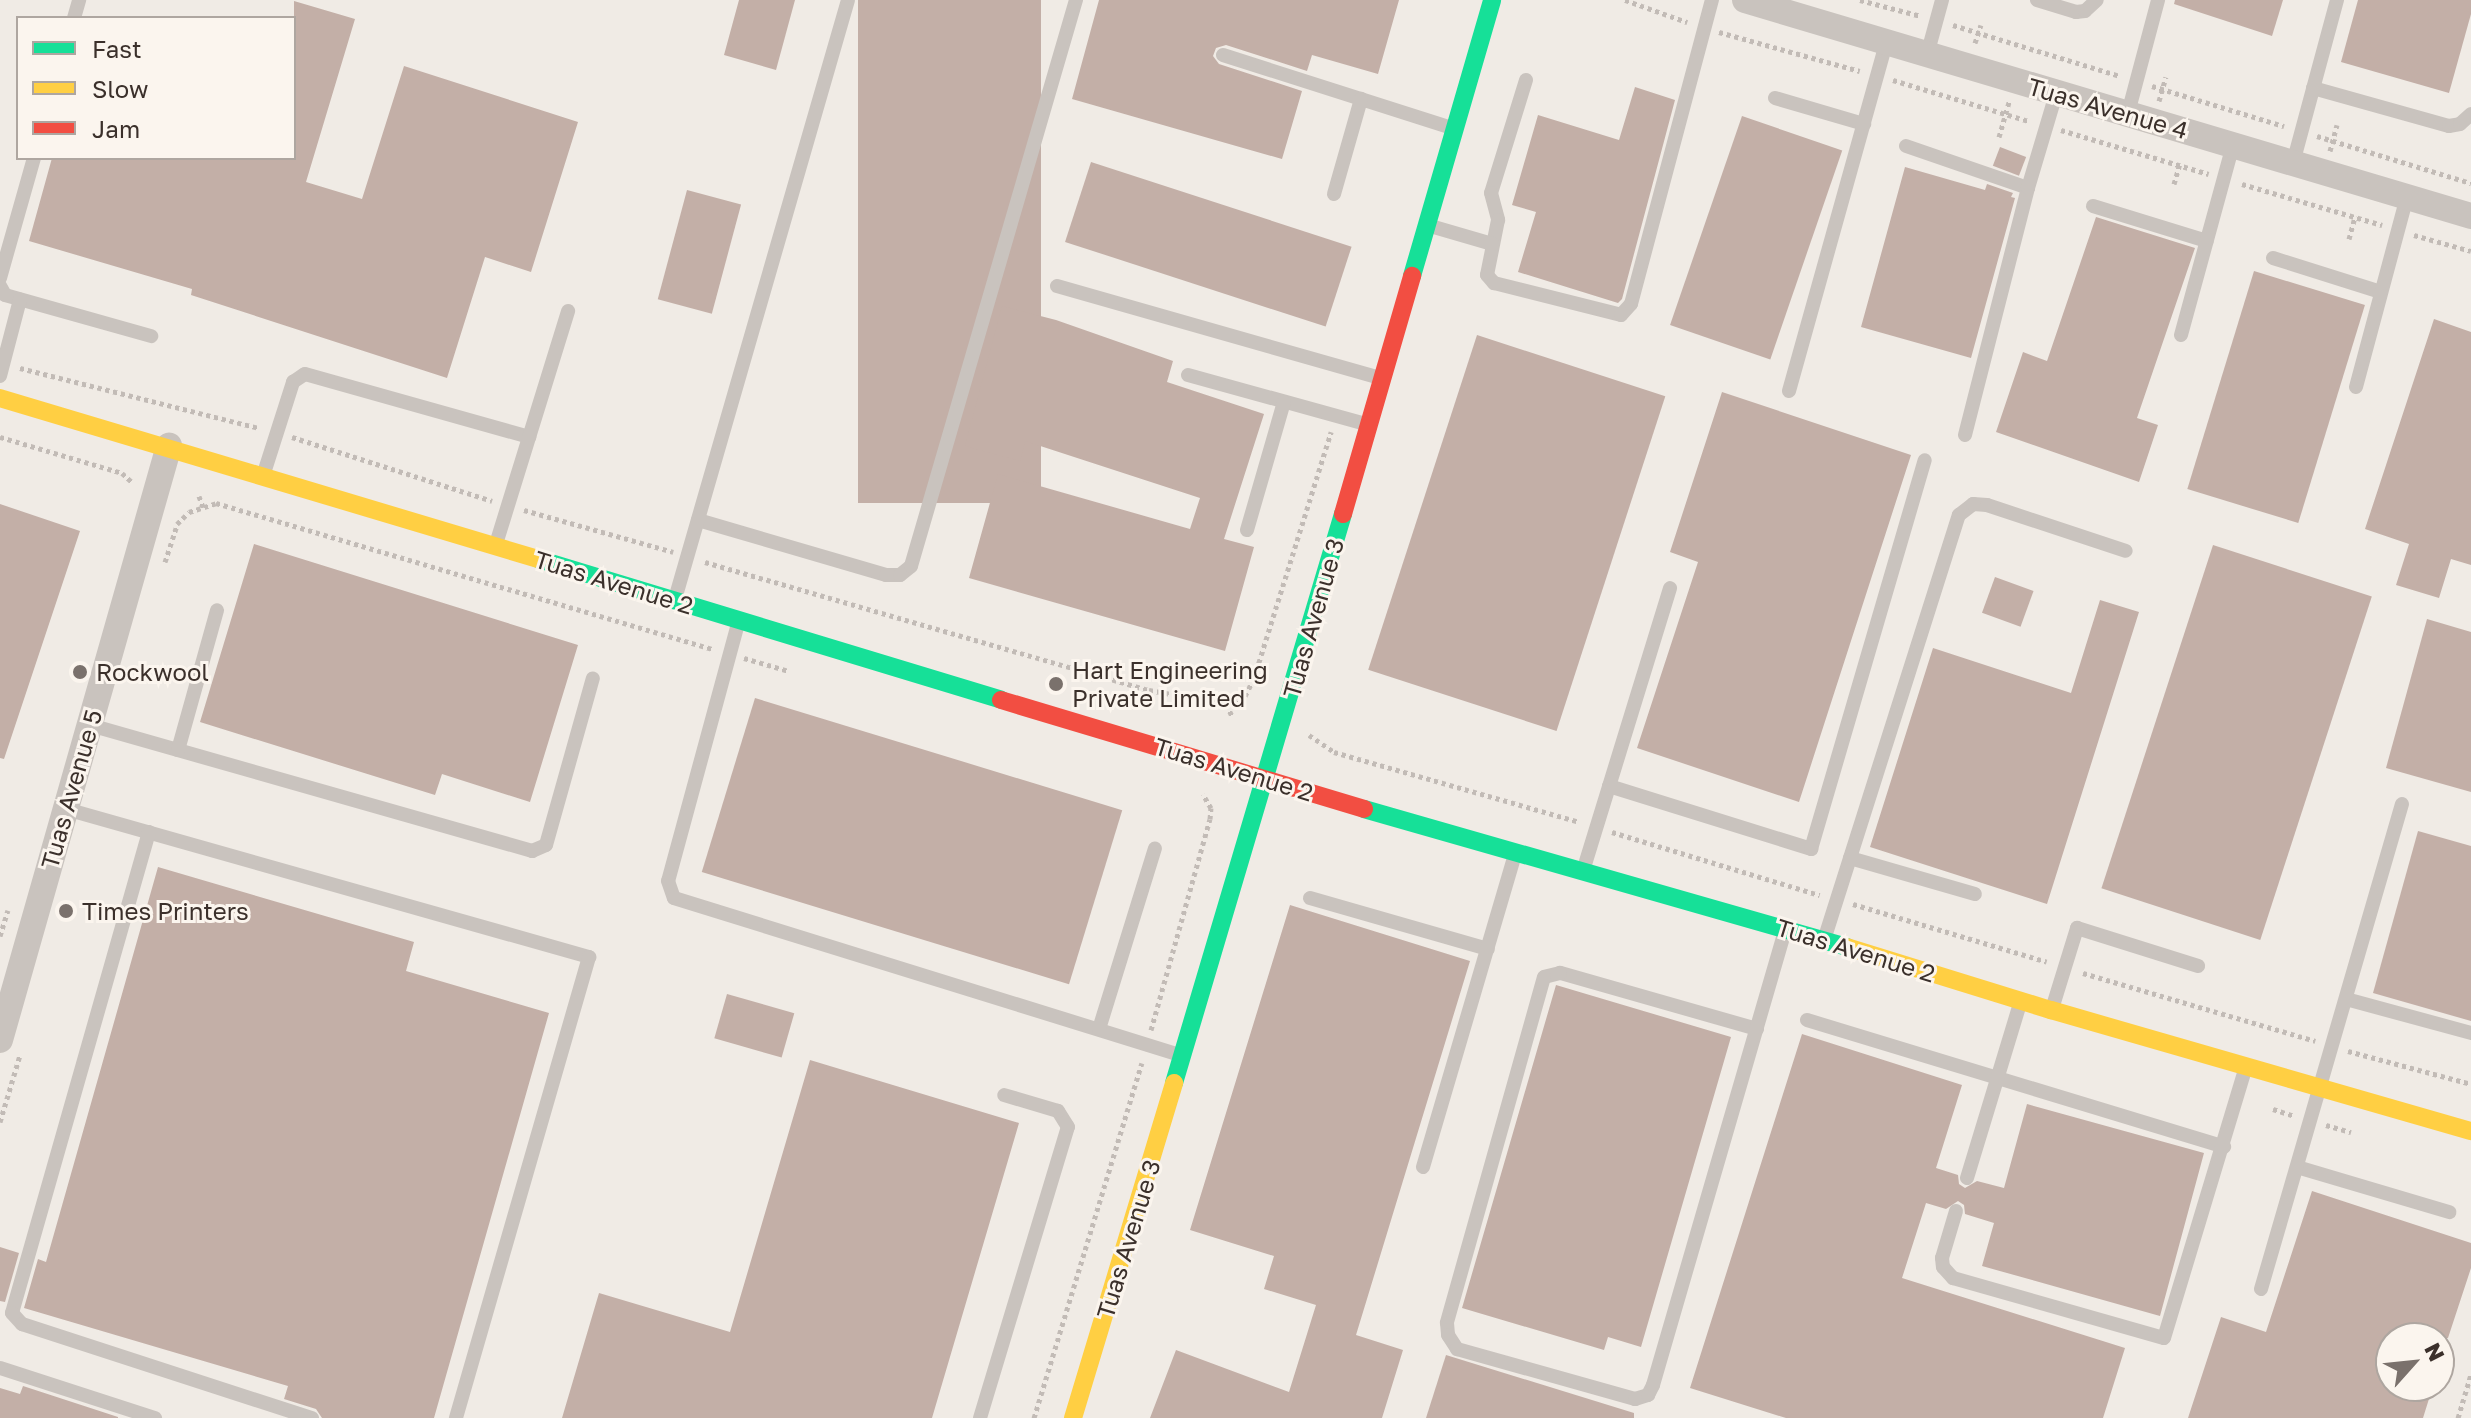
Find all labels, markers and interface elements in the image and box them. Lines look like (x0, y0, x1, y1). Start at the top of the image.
legend (16, 16, 296, 160)
text: Fast (92, 34, 142, 63)
street label: Tuas Avenue 4 (2025, 71, 2191, 145)
text: Slow (92, 74, 148, 103)
text: Jam (92, 114, 140, 143)
street label: Tuas Avenue 3 (1277, 535, 1349, 701)
street label: Tuas Avenue 2 (531, 544, 697, 620)
place label: Hart Engineering Private Limited (1072, 656, 1268, 712)
place label: Rockwool (96, 658, 209, 686)
marker: Rockwool (71, 663, 89, 681)
marker: Hart Engineering Private Limited (1047, 675, 1065, 693)
street label: Tuas Avenue 5 (35, 706, 107, 872)
street label: Tuas Avenue 2 (1151, 731, 1317, 807)
place label: Times Printers (82, 897, 249, 925)
marker: Times Printers (57, 902, 75, 920)
street label: Tuas Avenue 2 (1773, 912, 1939, 988)
street label: Tuas Avenue 3 (1090, 1156, 1166, 1322)
north arrow (2375, 1322, 2455, 1402)
text: N (2419, 1338, 2451, 1365)

